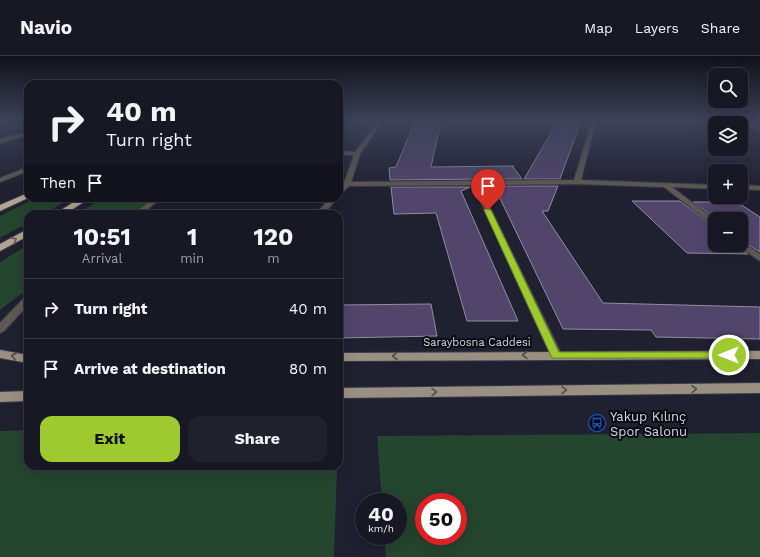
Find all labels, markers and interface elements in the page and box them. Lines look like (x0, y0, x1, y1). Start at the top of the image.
text: Navio (20, 16, 72, 39)
text: Map (584, 20, 613, 36)
text: Layers (635, 20, 679, 36)
text: Share (701, 20, 740, 36)
map controls (708, 68, 748, 252)
button: search (708, 68, 748, 108)
text: 40 m (106, 95, 176, 128)
icon: right (40, 96, 92, 148)
button: layers (708, 116, 748, 156)
text: Turn right (106, 129, 192, 150)
button: + (708, 164, 748, 204)
pin (471, 169, 505, 210)
icon: arrive (84, 172, 106, 194)
text: Then (40, 174, 76, 192)
icon: arrive (477, 175, 499, 197)
button: − (708, 212, 748, 252)
text: 10:51 (73, 223, 131, 251)
text: 1 (187, 223, 197, 251)
text: 120 (253, 223, 294, 251)
one-way arrow (10, 238, 17, 245)
text: Arrival (82, 251, 122, 266)
text: min (180, 251, 204, 266)
text: m (267, 251, 280, 266)
icon: right (40, 298, 62, 320)
text: Turn right (74, 300, 147, 318)
text: 40 m (289, 300, 327, 318)
position arrow (708, 334, 750, 376)
street label: Saraybosna Caddesi (423, 336, 531, 349)
one-way arrow (522, 351, 528, 359)
one-way arrow (392, 352, 398, 360)
one-way arrow (11, 353, 17, 361)
icon: arrive (40, 358, 62, 380)
text: Arrive at destination (74, 360, 226, 378)
text: 80 m (289, 360, 327, 378)
one-way arrow (691, 385, 697, 393)
one-way arrow (561, 386, 567, 394)
one-way arrow (431, 388, 437, 396)
place label: Yakup Kılınç Spor Salonu (610, 409, 687, 439)
bus stop icon: Yakup Kılınç Spor Salonu (587, 413, 607, 433)
button: Exit (40, 416, 180, 462)
button: Share (188, 416, 327, 462)
speed limit sign: 50 (415, 493, 467, 545)
text: 40 (368, 502, 394, 526)
text: km/h (368, 523, 394, 534)

